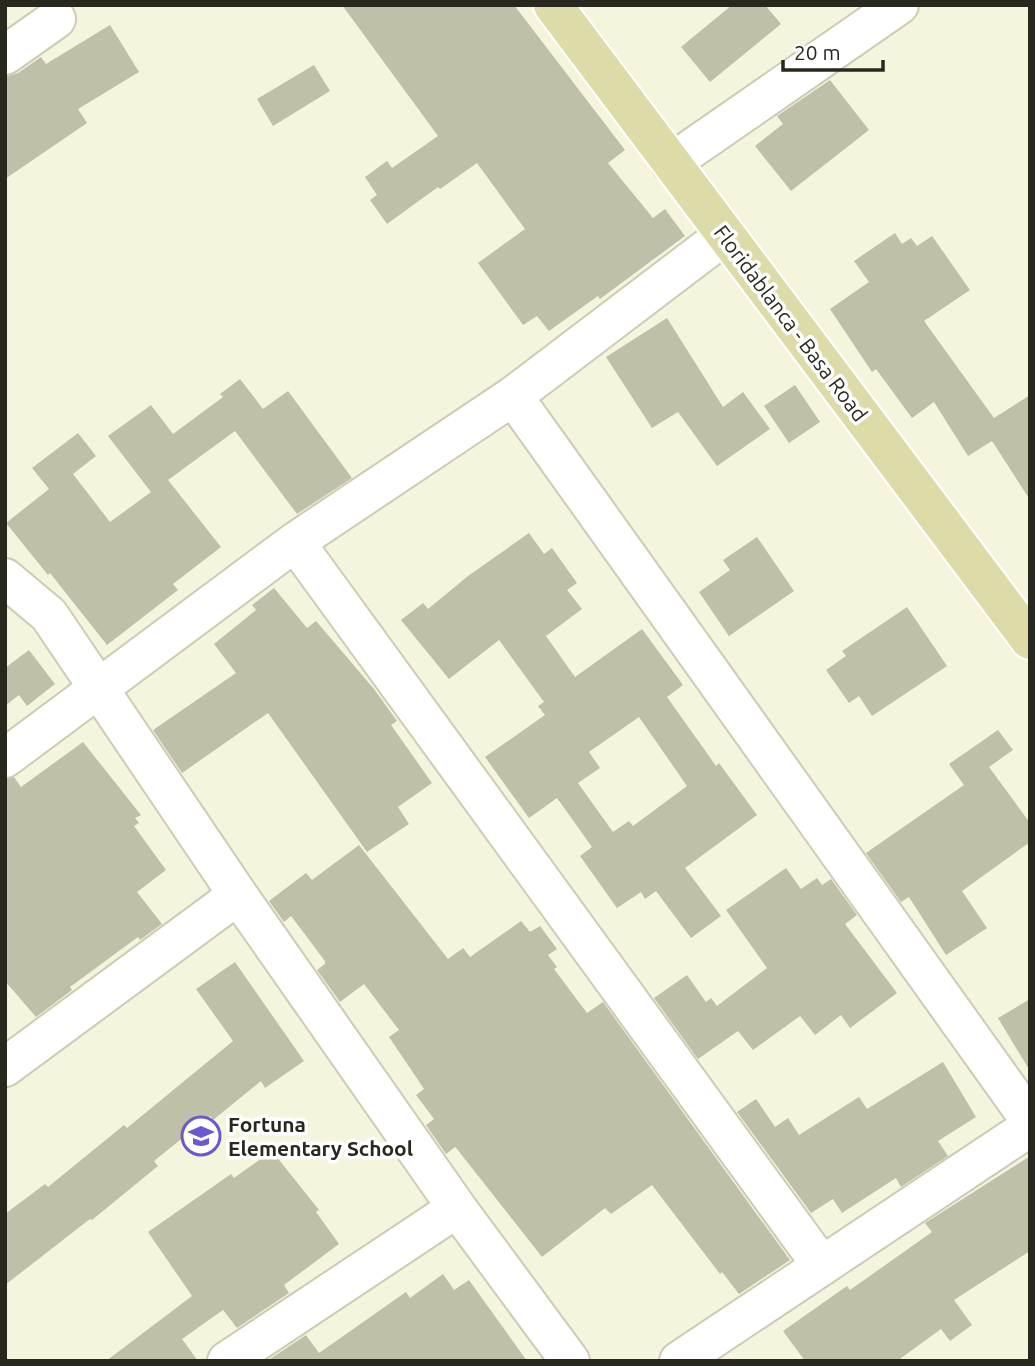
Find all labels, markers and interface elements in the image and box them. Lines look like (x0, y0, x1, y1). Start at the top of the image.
scale bar (783, 28, 883, 72)
text: 20 m (794, 40, 841, 64)
street label: Floridablanca - Basa Road (709, 220, 873, 426)
place label: Fortuna Elementary School (228, 1112, 413, 1160)
school or university icon: Fortuna Elementary School (180, 1115, 222, 1157)

